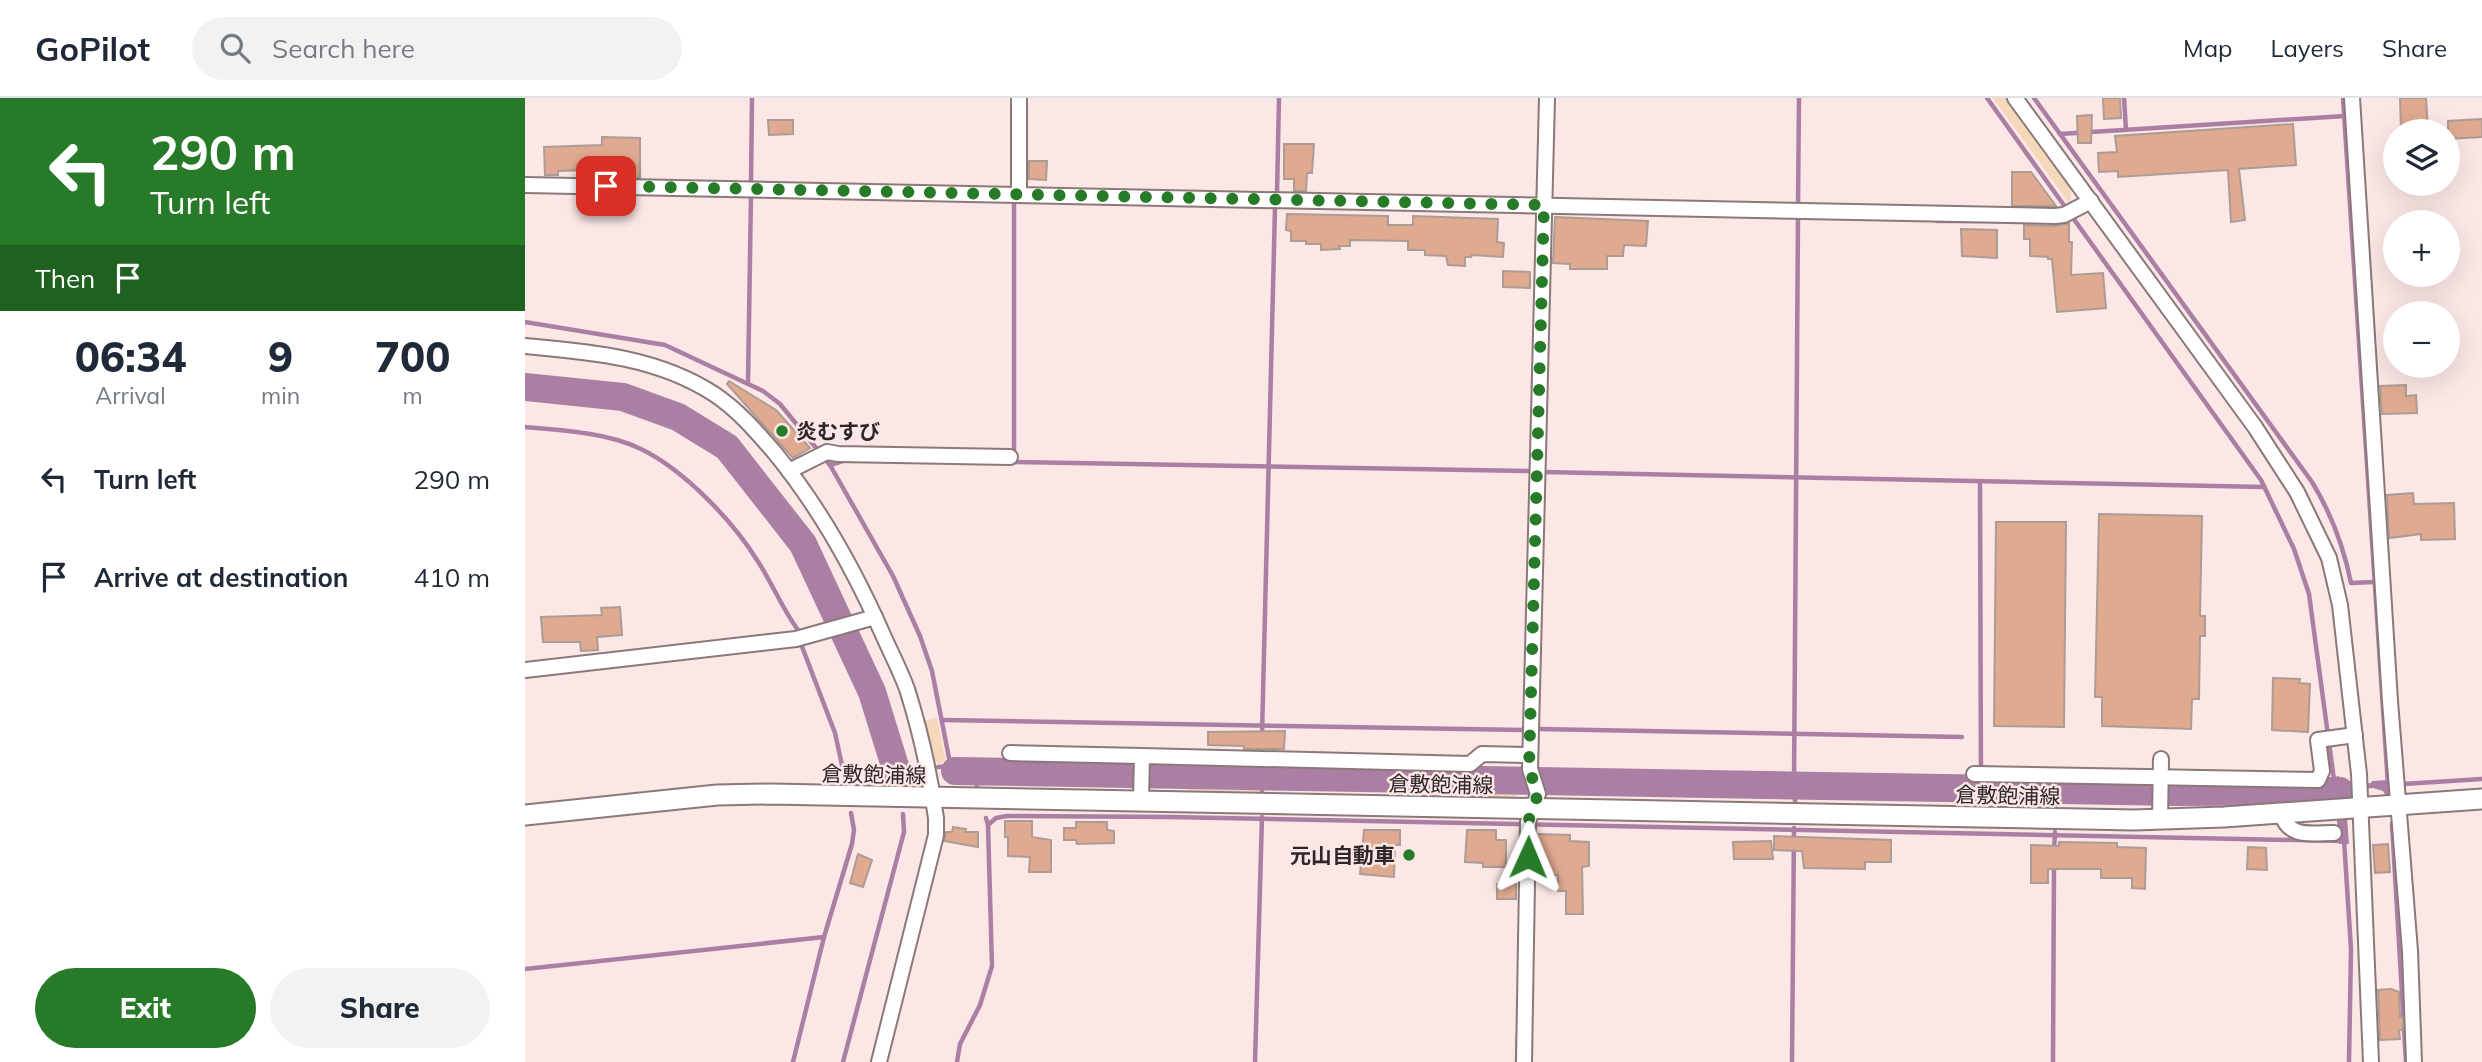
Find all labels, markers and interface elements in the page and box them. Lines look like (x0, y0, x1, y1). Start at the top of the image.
search box (192, 17, 682, 80)
text: GoPilot (35, 28, 150, 69)
icon: search (216, 29, 254, 67)
text: Search here (272, 32, 415, 65)
text: Map (2183, 33, 2232, 63)
text: Layers (2270, 33, 2344, 63)
text: Share (2382, 33, 2447, 63)
map controls (2383, 119, 2460, 378)
button: layers (2383, 119, 2460, 196)
text: 290 m (150, 121, 296, 182)
icon: left (35, 126, 126, 217)
pin (576, 156, 636, 216)
icon: arrive (587, 167, 625, 205)
text: Turn left (150, 182, 270, 222)
button: + (2383, 210, 2460, 287)
icon: arrive (109, 259, 147, 297)
text: Then (35, 262, 95, 295)
button: − (2383, 301, 2460, 378)
text: 06:34 (75, 330, 186, 383)
text: 9 (268, 330, 293, 383)
text: 700 (375, 330, 450, 383)
text: Arrival (95, 381, 166, 410)
text: min (261, 381, 300, 410)
text: m (402, 381, 423, 410)
place label: 炎むすび (796, 418, 880, 444)
marker: 炎むすび (774, 423, 790, 439)
icon: left (35, 460, 73, 498)
text: Turn left (94, 463, 196, 496)
text: 290 m (414, 463, 490, 496)
icon: arrive (35, 558, 73, 596)
text: Arrive at destination (94, 561, 349, 594)
text: 410 m (414, 561, 490, 594)
street label: 倉敷飽浦線 (821, 760, 927, 788)
street label: 倉敷飽浦線 (1388, 770, 1494, 798)
street label: 倉敷飽浦線 (1955, 781, 2061, 809)
position arrow (1491, 820, 1565, 894)
place label: 元山自動車 (1290, 842, 1395, 868)
marker: 元山自動車 (1401, 847, 1417, 863)
button: Exit (35, 968, 256, 1048)
button: Share (270, 968, 490, 1048)

